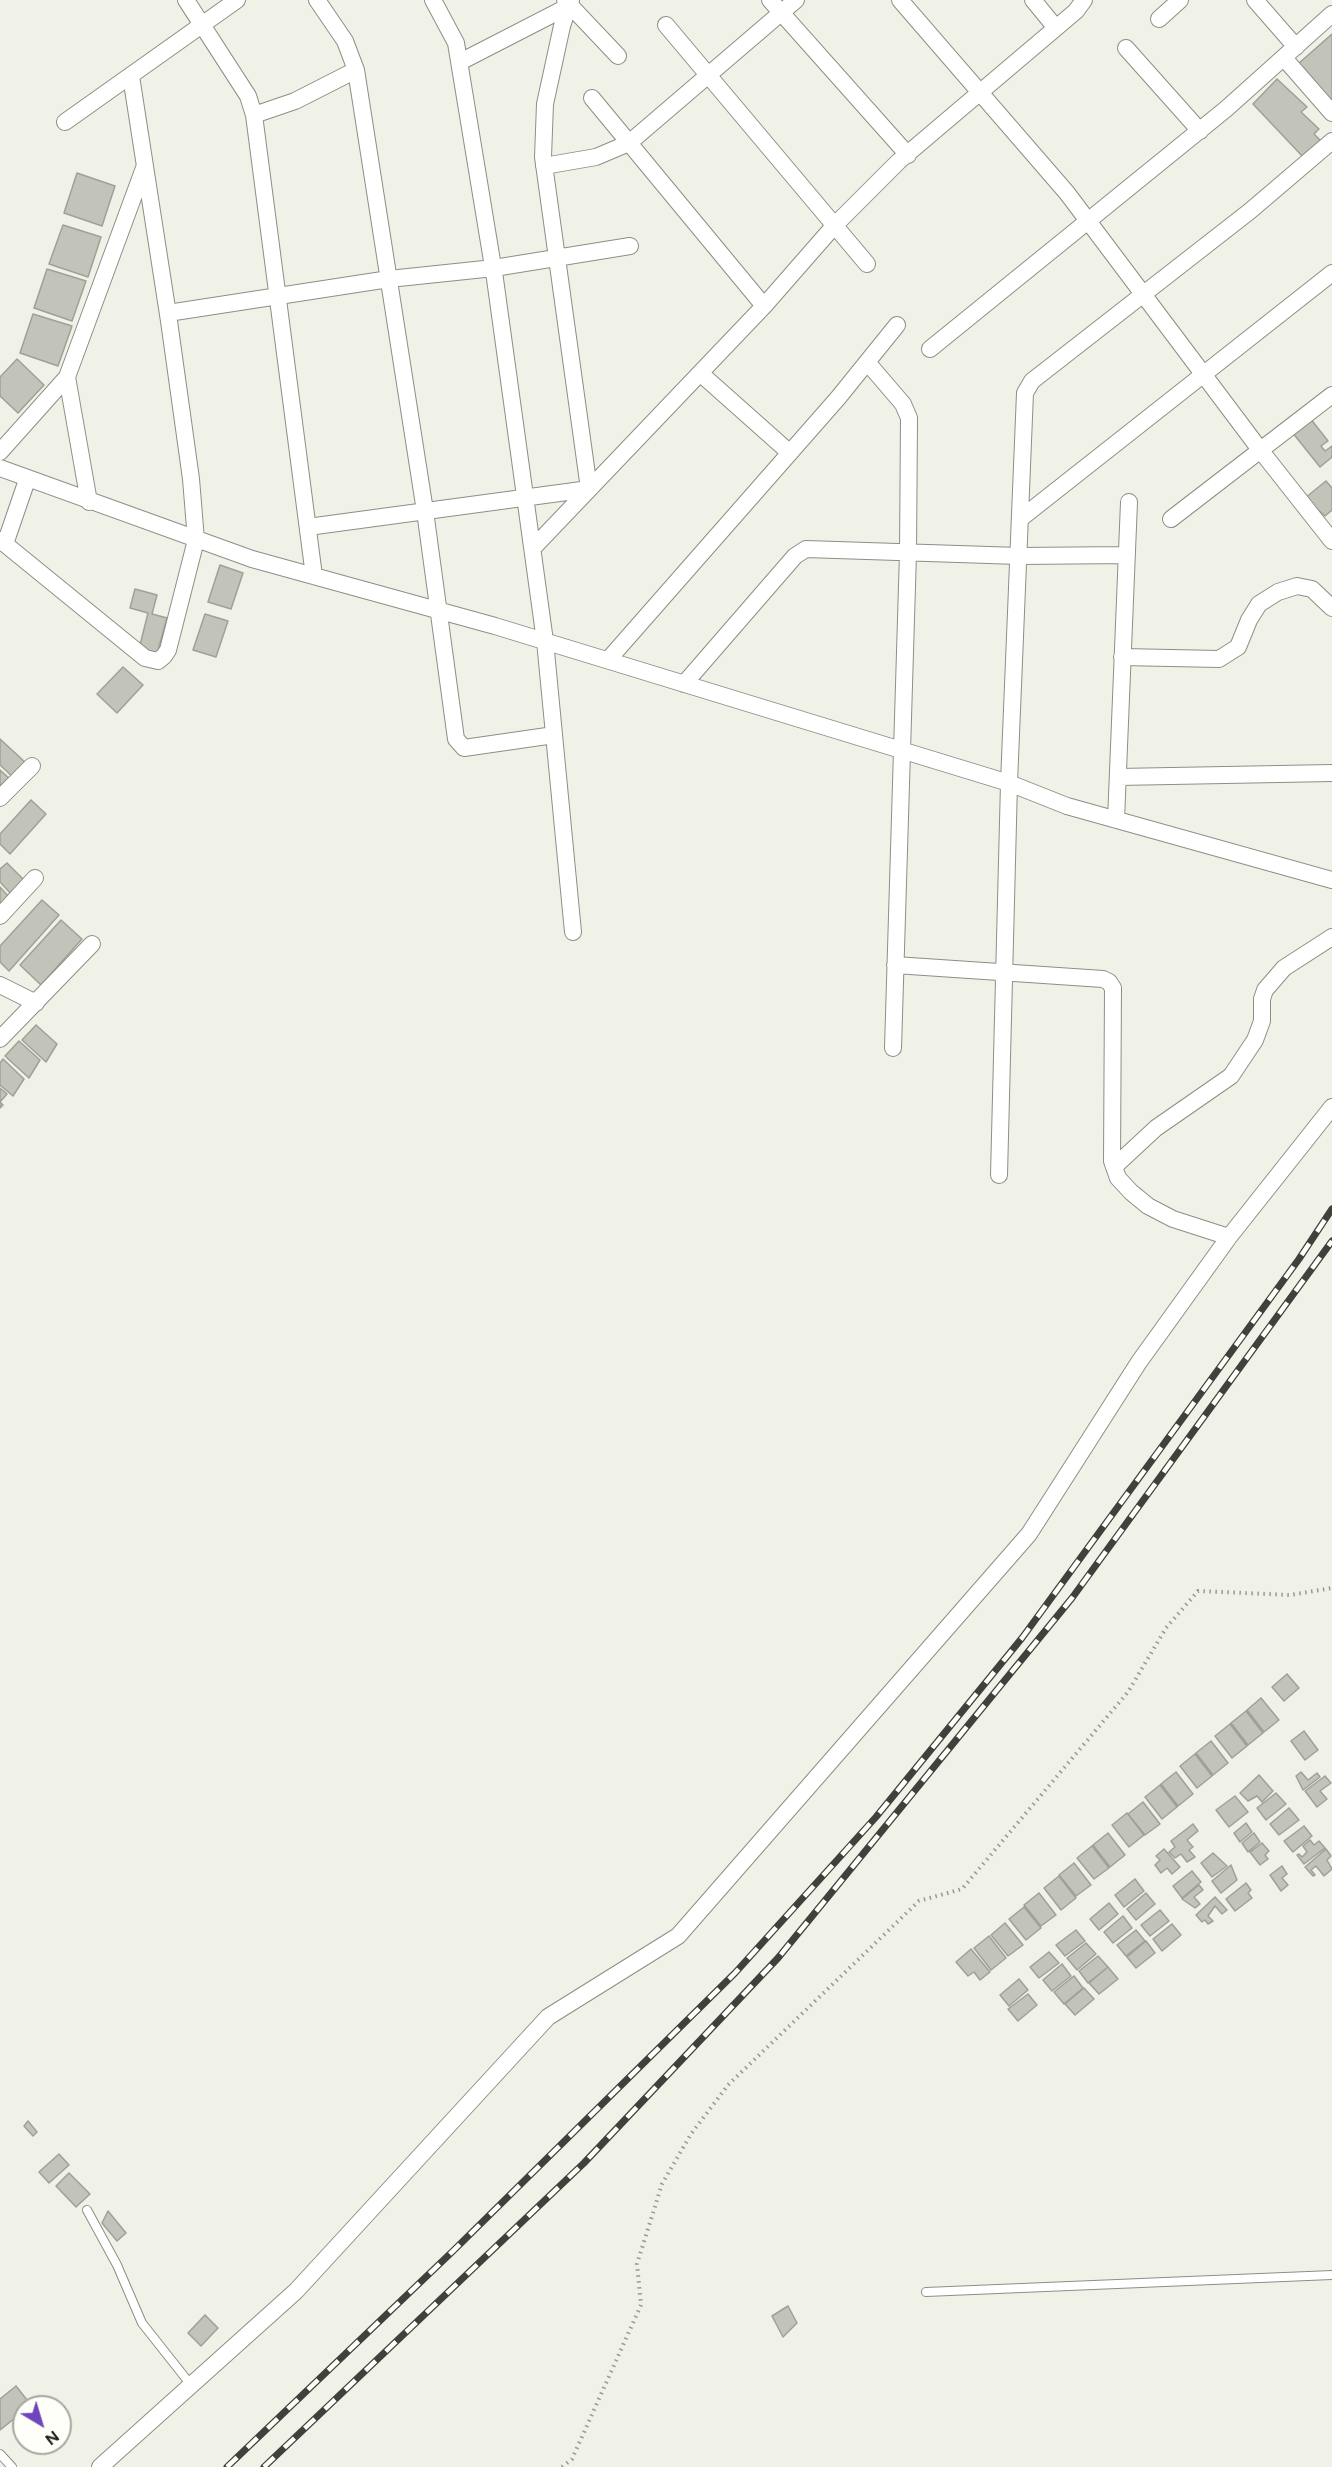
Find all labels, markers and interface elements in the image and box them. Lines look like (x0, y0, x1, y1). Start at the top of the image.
north arrow (12, 2395, 72, 2455)
text: N (41, 2427, 63, 2449)

